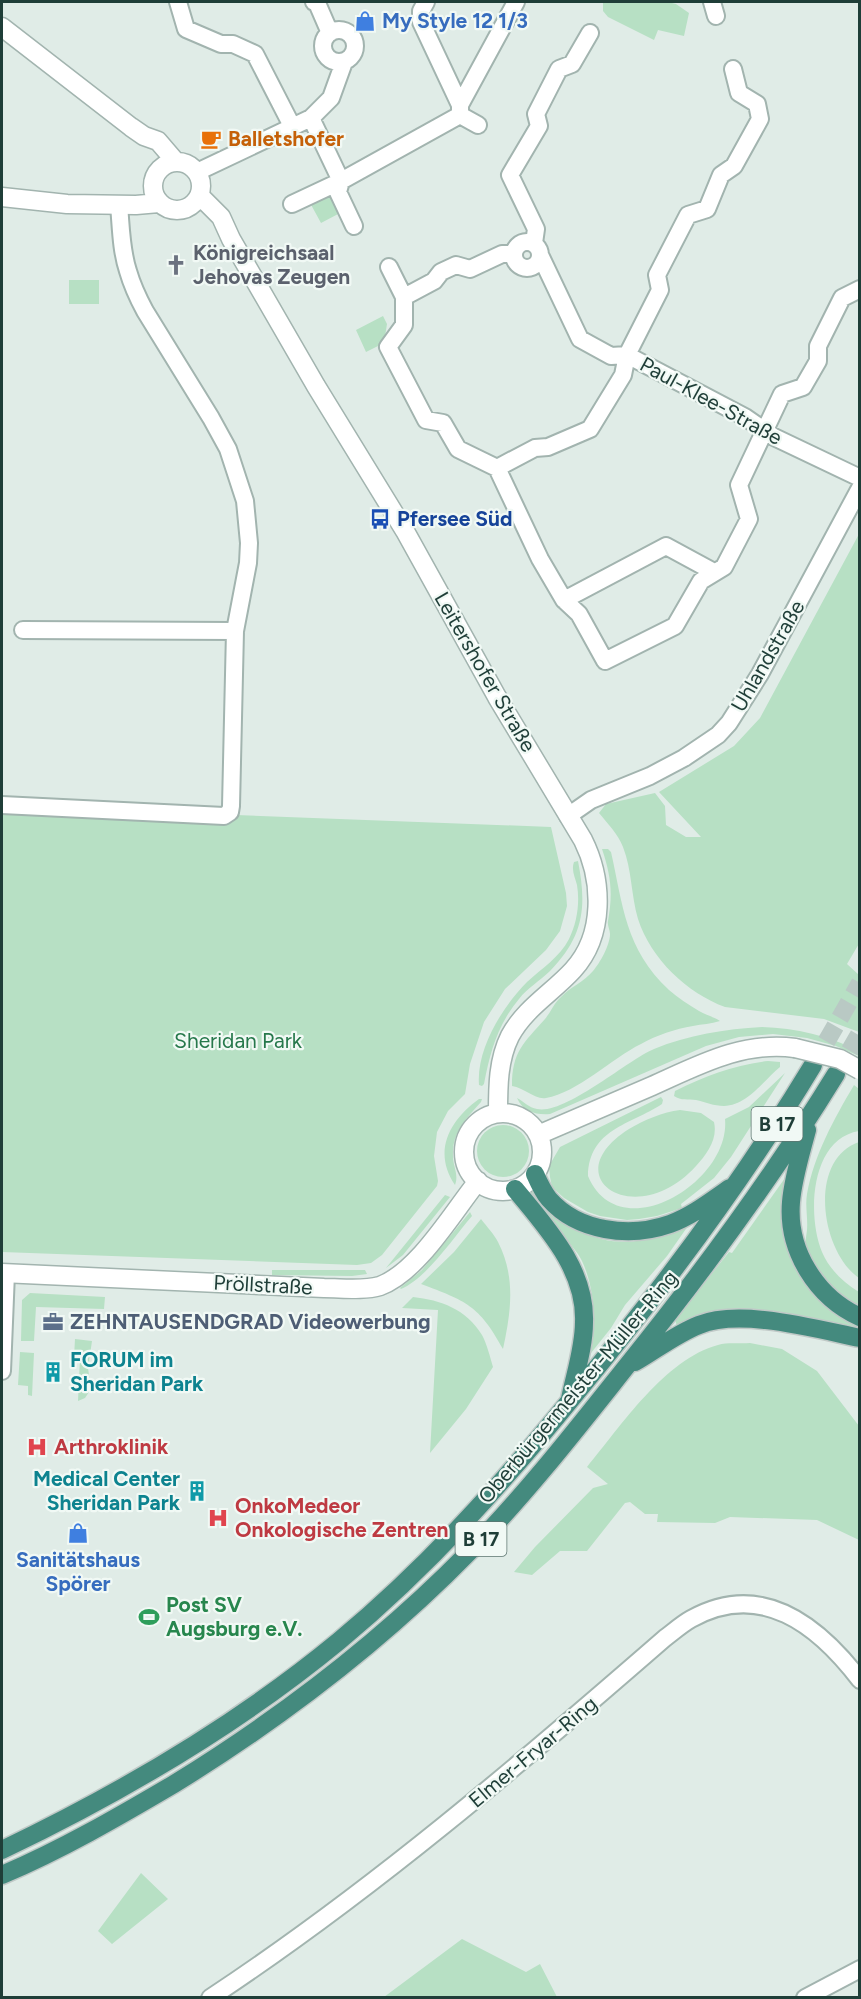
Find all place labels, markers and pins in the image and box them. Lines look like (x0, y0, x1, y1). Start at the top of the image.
place label: My Style 12 1/3 (382, 8, 528, 33)
shop icon: My Style 12 1/3 (353, 9, 377, 33)
place label: Balletshofer (228, 126, 344, 151)
cafe icon: Balletshofer (199, 127, 223, 151)
place label: Königreichsaal Jehovas Zeugen (193, 240, 350, 289)
church icon: Königreichsaal Jehovas Zeugen (164, 253, 188, 277)
place label: Pfersee Süd (397, 506, 512, 531)
bus stop icon: Pfersee Süd (368, 507, 392, 531)
place label: ZEHNTAUSENDGRAD Videowerbung (70, 1309, 431, 1334)
office icon: ZEHNTAUSENDGRAD Videowerbung (41, 1310, 65, 1334)
place label: FORUM im Sheridan Park (70, 1347, 204, 1396)
building icon: FORUM im Sheridan Park (41, 1360, 65, 1384)
place label: Arthroklinik (54, 1434, 169, 1459)
hospital icon: Arthroklinik (25, 1435, 49, 1459)
place label: Medical Center Sheridan Park (33, 1466, 181, 1515)
building icon: Medical Center Sheridan Park (185, 1479, 209, 1503)
place label: OnkoMedeor Onkologische Zentren (235, 1493, 449, 1542)
hospital icon: OnkoMedeor Onkologische Zentren (206, 1506, 230, 1530)
shop icon: Sanitätshaus Spörer (66, 1521, 90, 1545)
place label: Sanitätshaus Spörer (16, 1547, 140, 1596)
place label: Post SV Augsburg e.V. (166, 1592, 303, 1641)
sports icon: Post SV Augsburg e.V. (137, 1605, 161, 1629)

